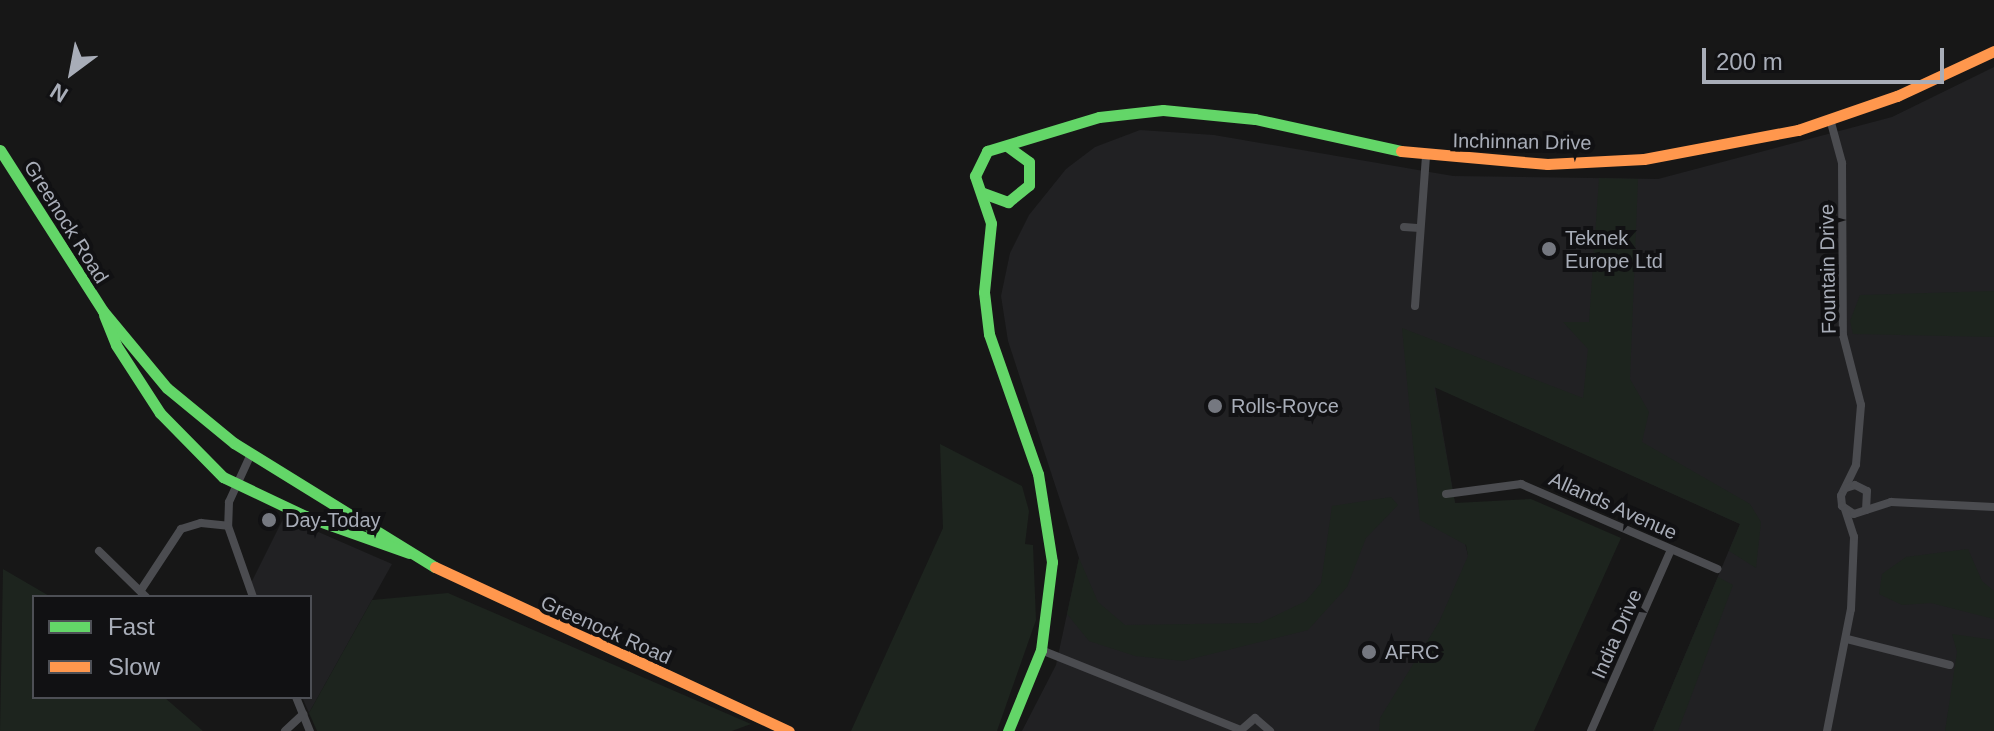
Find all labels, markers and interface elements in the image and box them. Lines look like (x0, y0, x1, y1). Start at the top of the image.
north arrow (32, 32, 112, 112)
scale bar (1706, 32, 1948, 82)
text: 200 m (1716, 48, 1783, 75)
text: N (46, 78, 72, 108)
street label: Inchinnan Drive (1452, 129, 1592, 155)
street label: Greenock Road (19, 156, 113, 288)
street label: Fountain Drive (1815, 204, 1841, 334)
place label: Teknek Europe Ltd (1565, 226, 1663, 273)
marker: Teknek Europe Ltd (1540, 240, 1558, 258)
place label: Rolls-Royce (1231, 394, 1339, 418)
marker: Rolls-Royce (1206, 397, 1224, 415)
street label: Allands Avenue (1545, 467, 1681, 545)
place label: Day-Today (285, 508, 381, 532)
marker: Day-Today (260, 511, 278, 529)
street label: India Drive (1587, 585, 1647, 683)
street label: Greenock Road (537, 591, 675, 669)
legend (32, 595, 312, 699)
text: Fast (108, 613, 155, 640)
place label: AFRC (1385, 640, 1439, 664)
marker: AFRC (1360, 643, 1378, 661)
text: Slow (108, 653, 160, 680)

